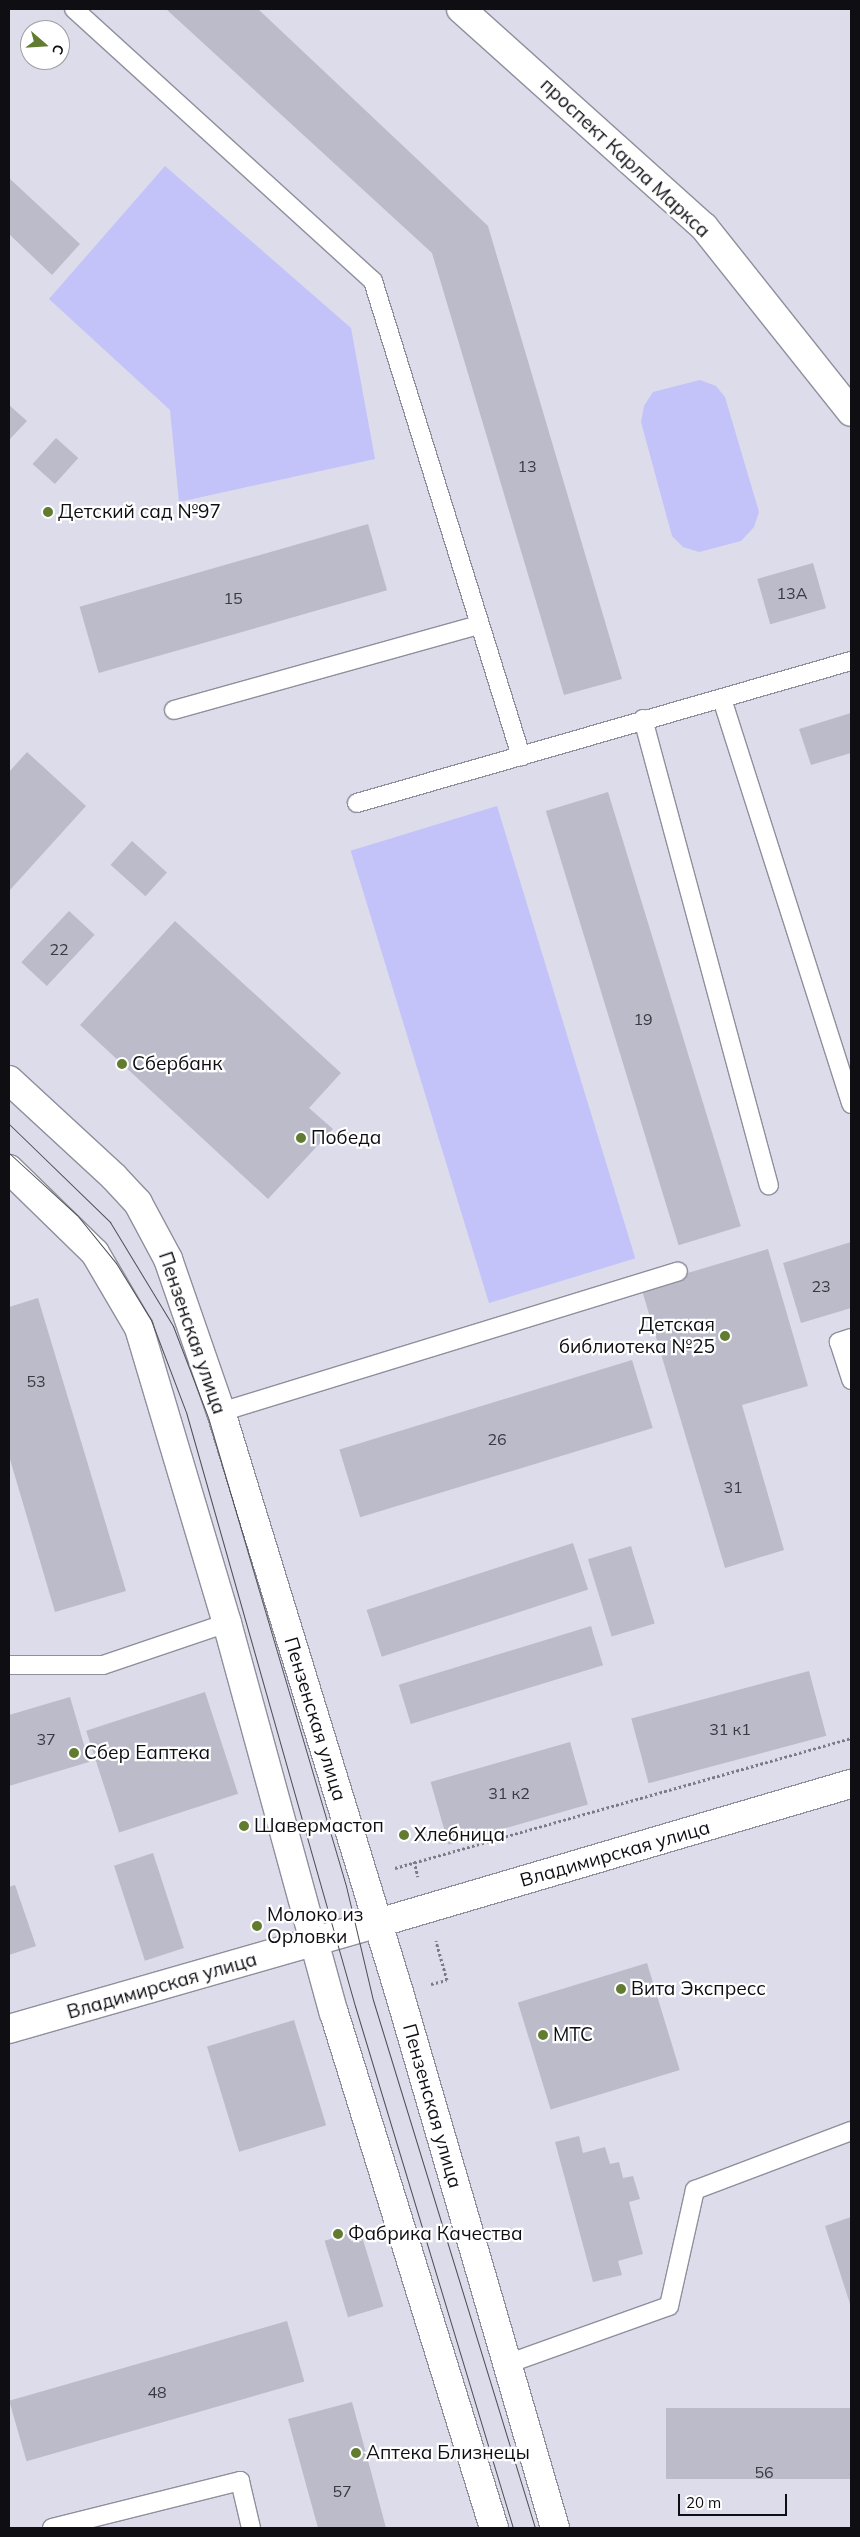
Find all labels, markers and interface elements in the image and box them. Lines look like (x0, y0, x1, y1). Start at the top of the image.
north arrow (20, 20, 70, 70)
text: С (48, 42, 68, 57)
street label: проспект Карла Маркса (536, 74, 714, 242)
house number: 13 (517, 456, 537, 476)
place label: Детский сад №97 (58, 501, 221, 523)
marker: Детский сад №97 (42, 506, 54, 518)
house number: 13А (777, 583, 807, 603)
house number: 15 (223, 588, 243, 608)
house number: 22 (49, 939, 69, 959)
house number: 19 (633, 1009, 653, 1029)
place label: Сбербанк (132, 1053, 222, 1075)
marker: Сбербанк (116, 1058, 128, 1070)
place label: Победа (311, 1127, 381, 1149)
marker: Победа (295, 1132, 307, 1144)
street label: Пензенская улица (154, 1249, 230, 1417)
house number: 23 (811, 1276, 831, 1296)
place label: Детская библиотека №25 (559, 1314, 715, 1358)
marker: Детская библиотека №25 (719, 1330, 731, 1342)
house number: 53 (26, 1371, 46, 1391)
house number: 26 (487, 1429, 507, 1449)
house number: 31 (723, 1477, 743, 1497)
street label: Пензенская улица (279, 1634, 351, 1804)
house number: 31 к1 (709, 1719, 751, 1739)
house number: 37 (36, 1729, 56, 1749)
place label: Сбер Еаптека (84, 1742, 210, 1764)
marker: Сбер Еаптека (68, 1747, 80, 1759)
house number: 31 к2 (488, 1783, 530, 1803)
place label: Шавермастоп (254, 1815, 384, 1837)
street label: Владимирская улица (517, 1816, 713, 1892)
marker: Шавермастоп (238, 1820, 250, 1832)
place label: Хлебница (414, 1824, 505, 1846)
marker: Хлебница (398, 1829, 410, 1841)
place label: Молоко из Орловки (267, 1904, 364, 1948)
marker: Молоко из Орловки (251, 1920, 263, 1932)
street label: Владимирская улица (64, 1948, 260, 2024)
place label: Вита Экспресс (631, 1978, 766, 2000)
marker: Вита Экспресс (615, 1983, 627, 1995)
street label: Пензенская улица (398, 2021, 466, 2191)
place label: МТС (553, 2024, 593, 2046)
marker: МТС (537, 2029, 549, 2041)
place label: Фабрика Качества (348, 2223, 523, 2245)
marker: Фабрика Качества (332, 2228, 344, 2240)
house number: 48 (147, 2382, 167, 2402)
place label: Аптека Близнецы (366, 2442, 530, 2464)
marker: Аптека Близнецы (350, 2447, 362, 2459)
house number: 56 (754, 2462, 774, 2482)
house number: 57 (332, 2481, 352, 2501)
scale bar (680, 2484, 789, 2516)
text: 20 m (686, 2493, 721, 2512)

